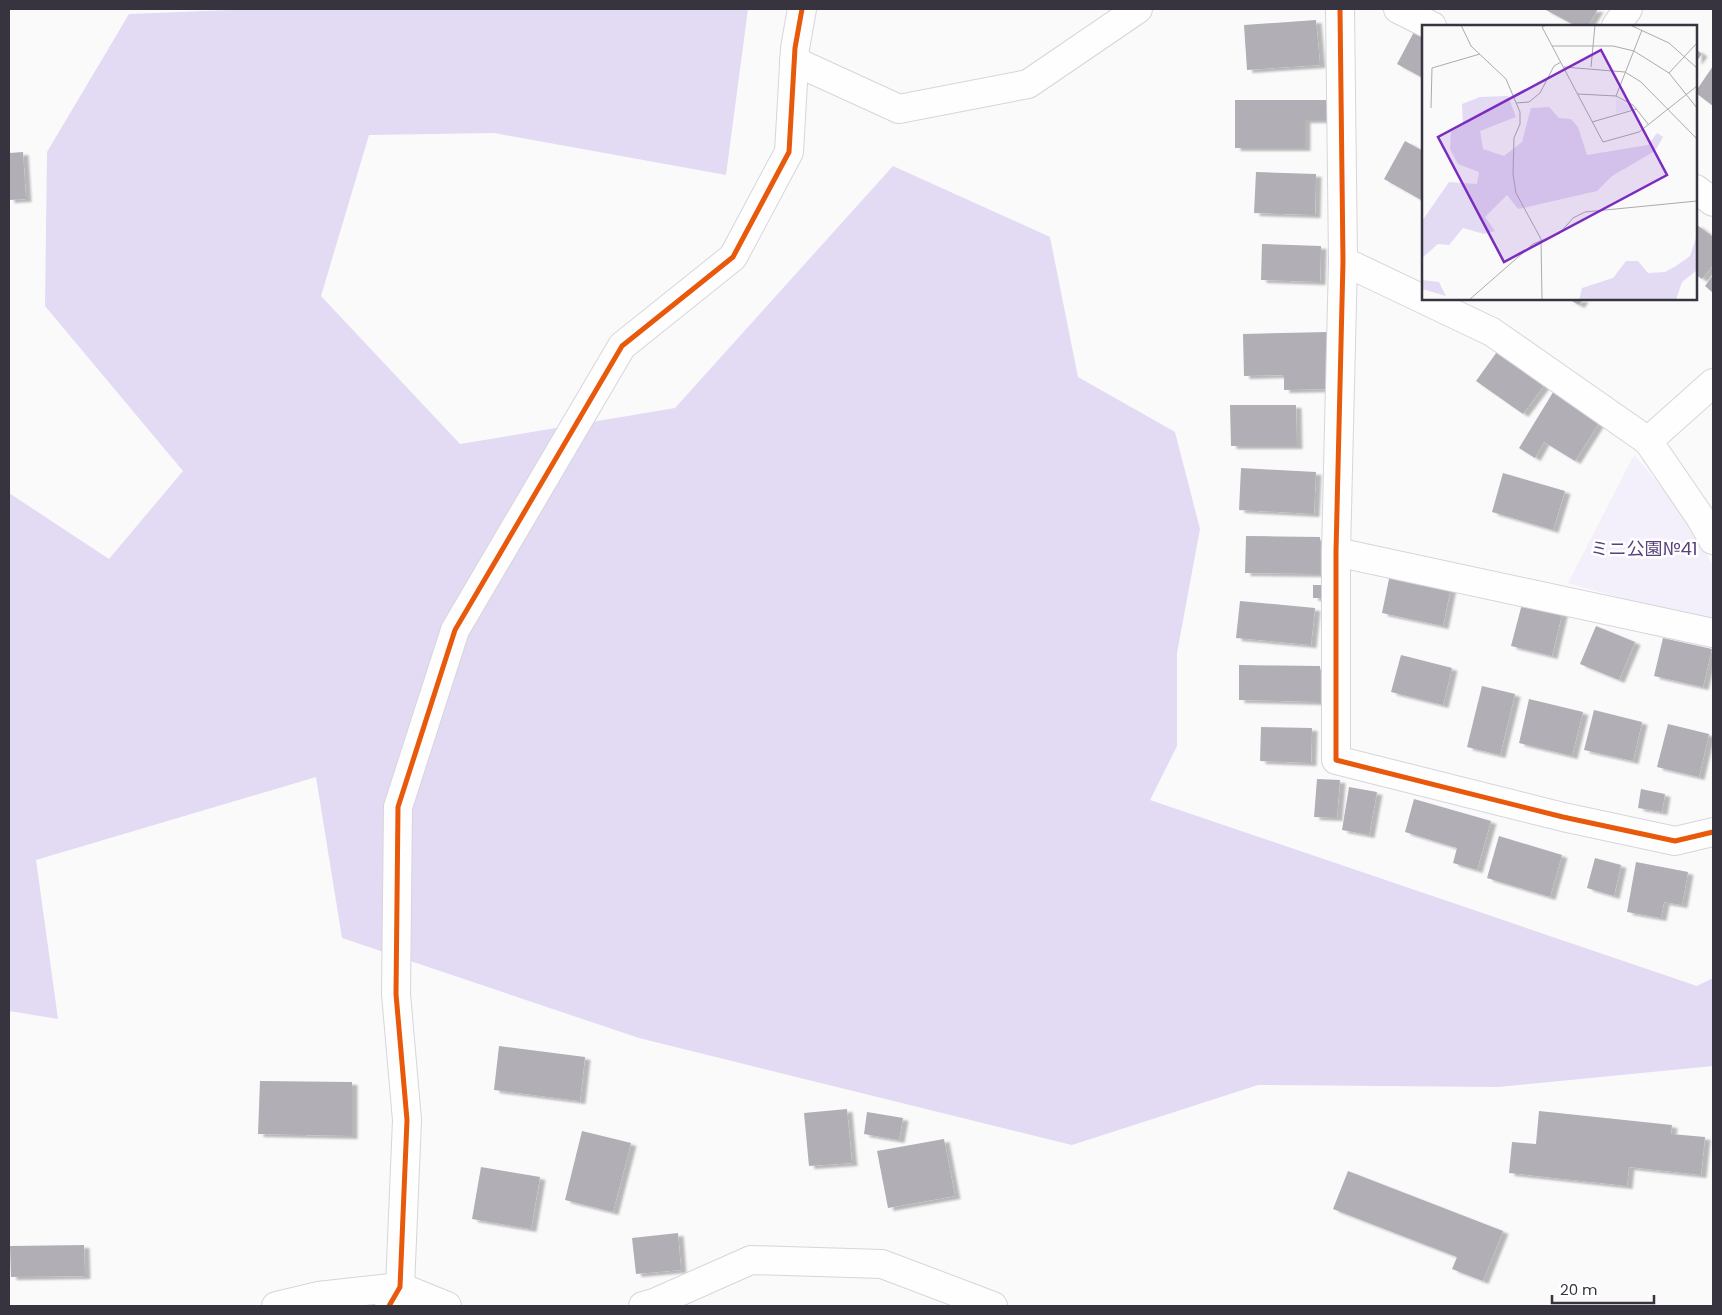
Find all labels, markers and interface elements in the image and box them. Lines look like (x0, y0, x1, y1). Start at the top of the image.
inset map (1422, 25, 1697, 300)
park label: ミニ公園№41 (1590, 536, 1698, 561)
scale bar (1552, 1272, 1654, 1304)
text: 20 m (1560, 1279, 1598, 1300)

